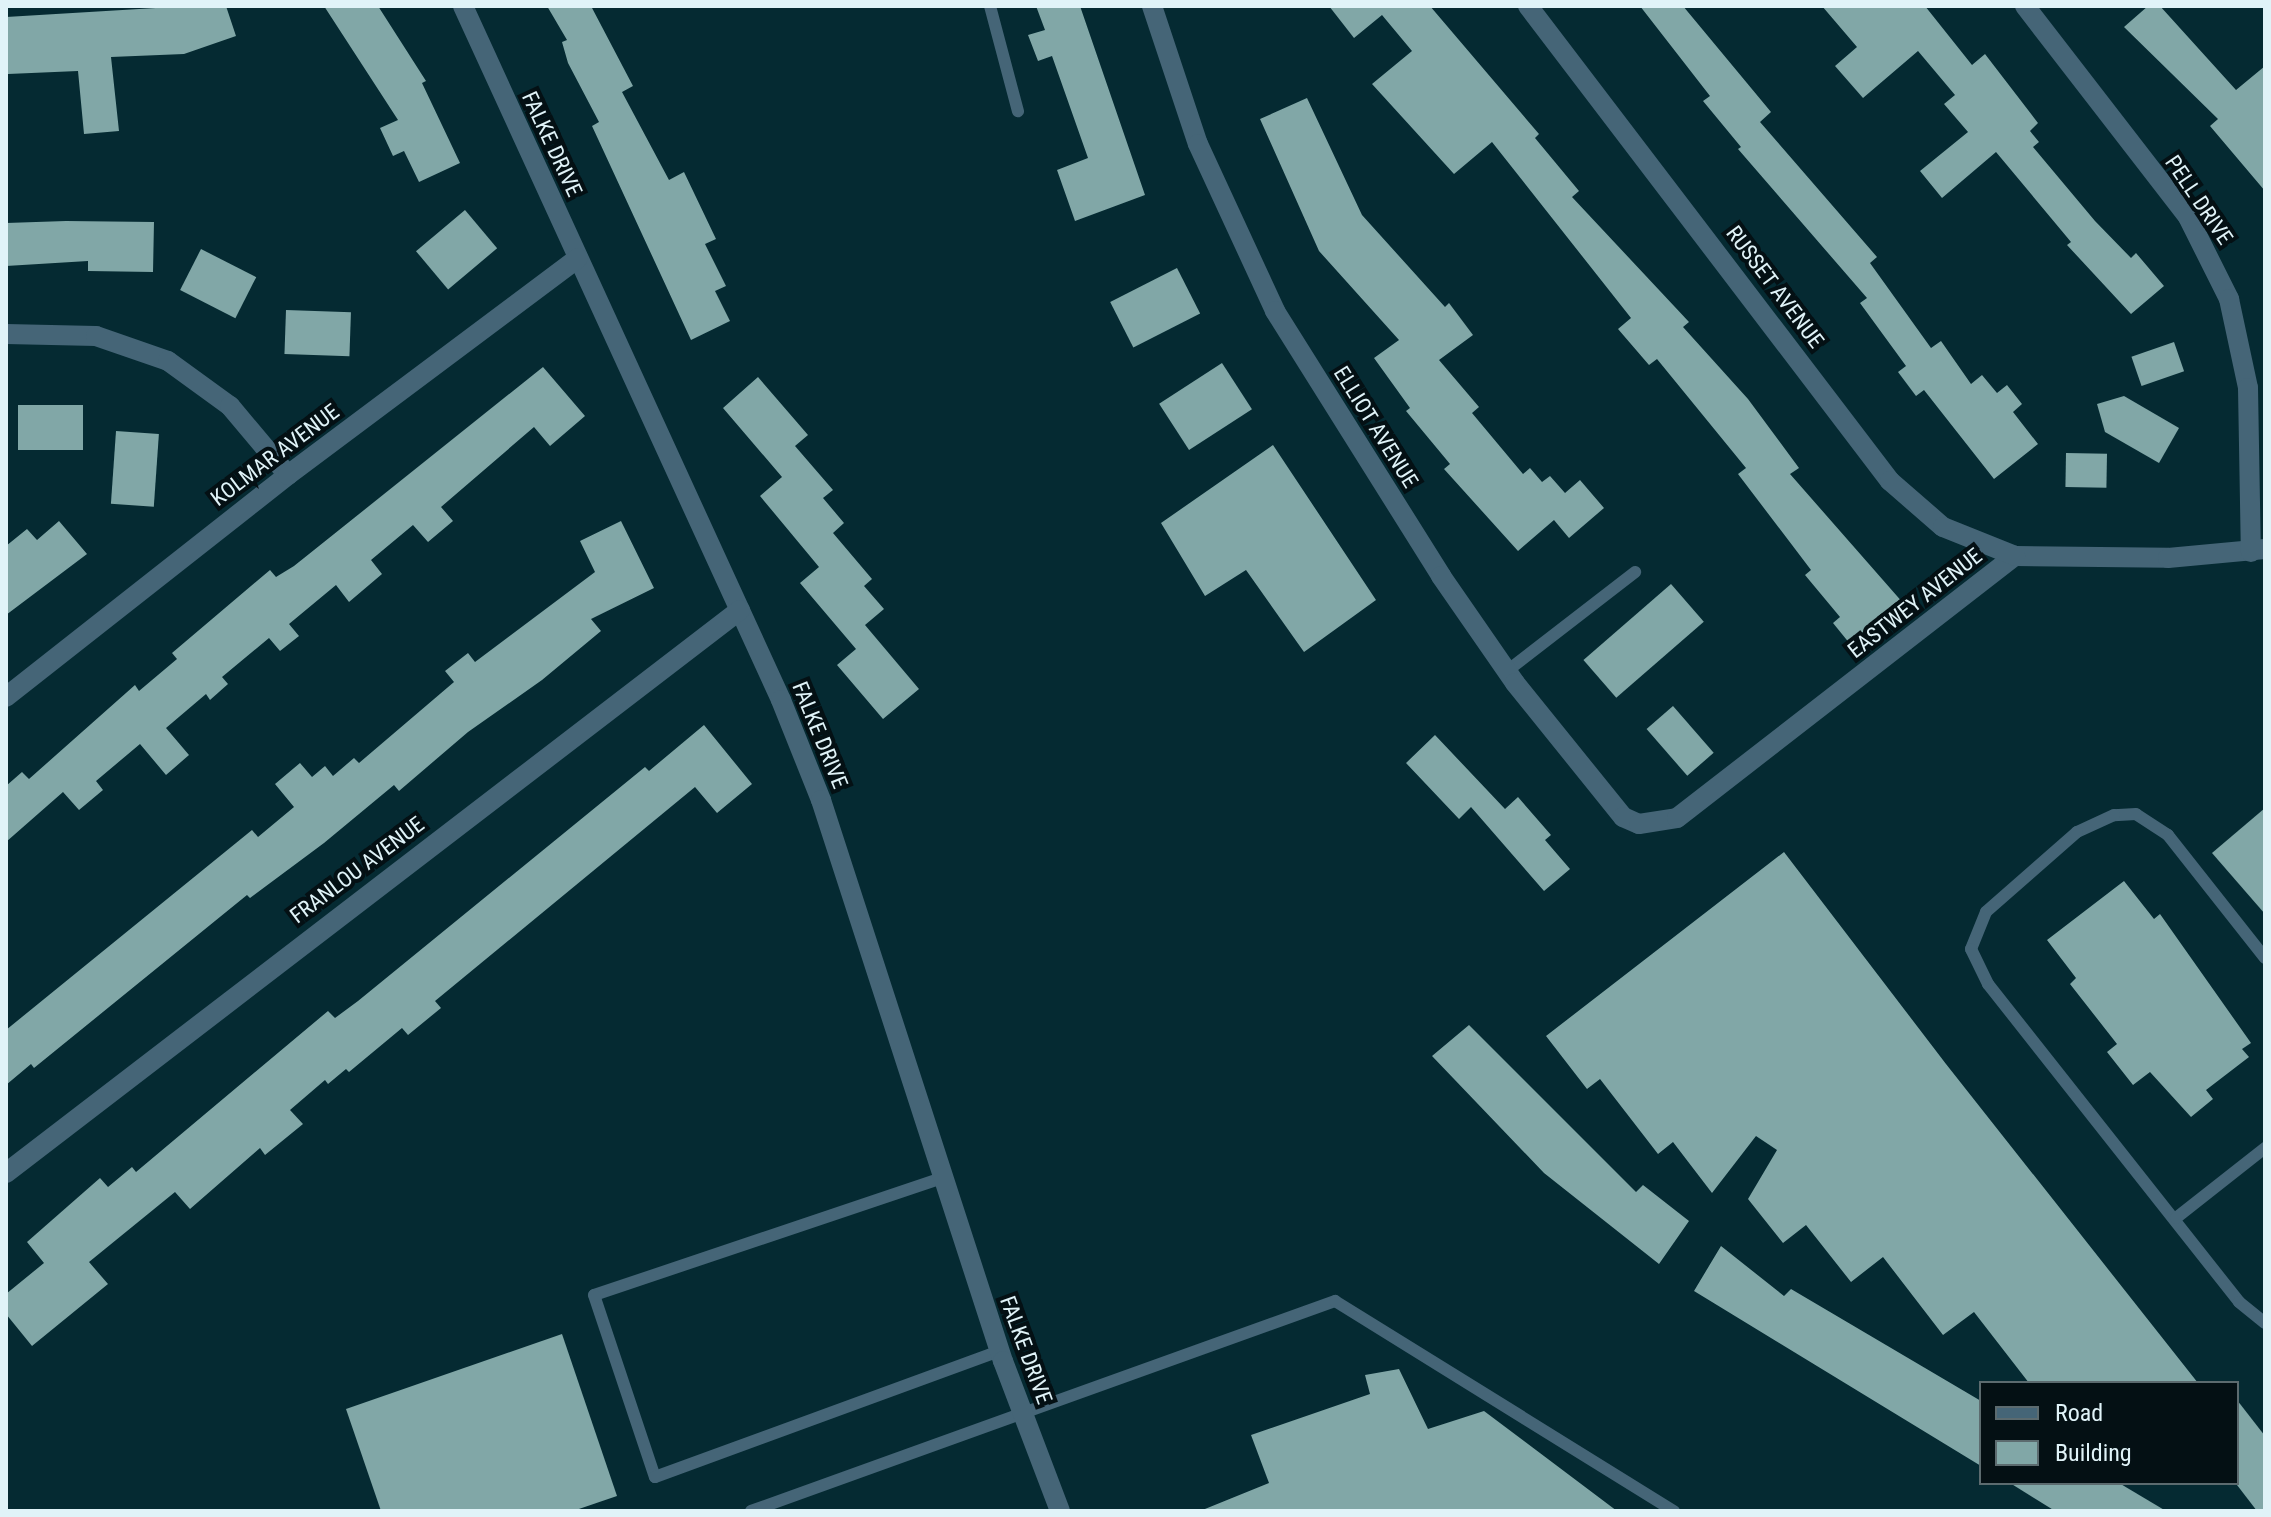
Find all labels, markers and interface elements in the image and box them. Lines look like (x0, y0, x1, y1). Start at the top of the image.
street label: FALKE DRIVE (516, 87, 588, 201)
street label: PELL DRIVE (2160, 150, 2238, 250)
street label: RUSSET AVENUE (1720, 221, 1830, 353)
street label: ELLIOT AVENUE (1328, 361, 1424, 493)
street label: KOLMAR AVENUE (206, 398, 344, 512)
street label: EASTWEY AVENUE (1843, 542, 1987, 664)
street label: FALKE DRIVE (787, 678, 853, 792)
street label: FRANLOU AVENUE (285, 811, 429, 929)
street label: FALKE DRIVE (994, 1292, 1058, 1408)
legend (1979, 1381, 2239, 1485)
text: Road (2055, 1399, 2103, 1427)
text: Building (2055, 1439, 2132, 1467)

